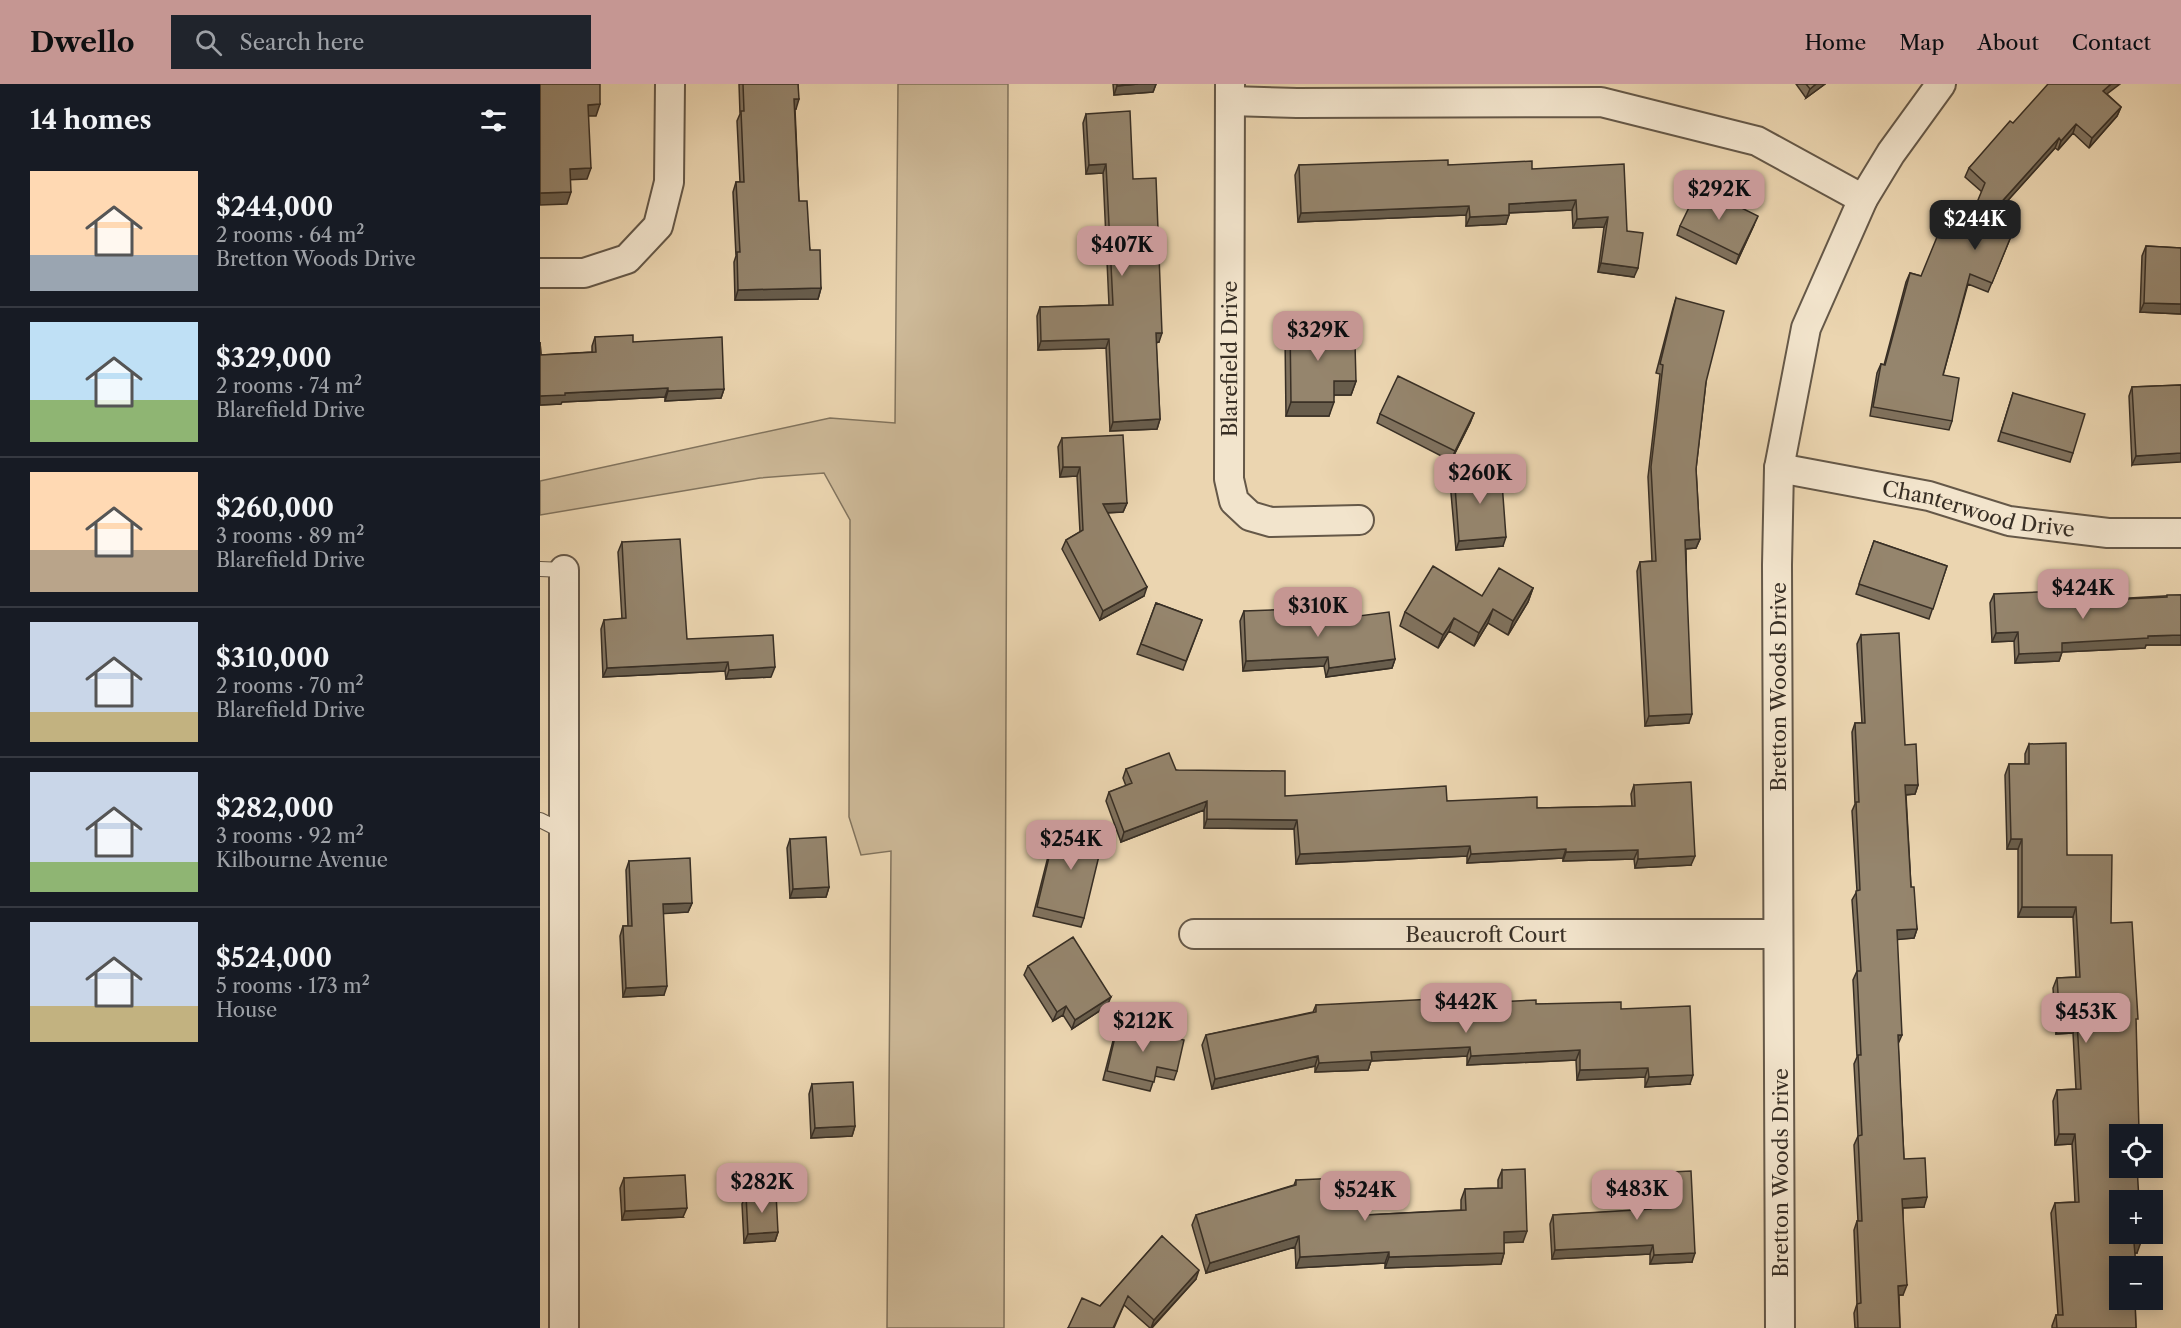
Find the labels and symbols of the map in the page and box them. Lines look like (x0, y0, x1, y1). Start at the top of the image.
pin: $292K (1677, 170, 1761, 221)
pin: $244K (1933, 200, 2017, 251)
pin: $407K (1080, 226, 1164, 277)
street label: Blarefield Drive (1217, 281, 1242, 437)
pin: $329K (1276, 311, 1360, 362)
pin: $260K (1438, 454, 1522, 505)
street label: Chanterwood Drive (1880, 475, 2076, 541)
pin: $424K (2041, 569, 2125, 620)
street label: Bretton Woods Drive (1766, 582, 1791, 792)
pin: $310K (1276, 587, 1360, 638)
pin: $254K (1029, 820, 1113, 871)
street label: Beaucroft Court (1405, 922, 1567, 947)
pin: $442K (1424, 983, 1508, 1034)
pin: $453K (2044, 993, 2128, 1044)
pin: $212K (1101, 1002, 1185, 1053)
street label: Bretton Woods Drive (1768, 1068, 1793, 1278)
pin: $282K (720, 1163, 804, 1214)
pin: $483K (1595, 1170, 1679, 1221)
pin: $524K (1323, 1171, 1407, 1222)

